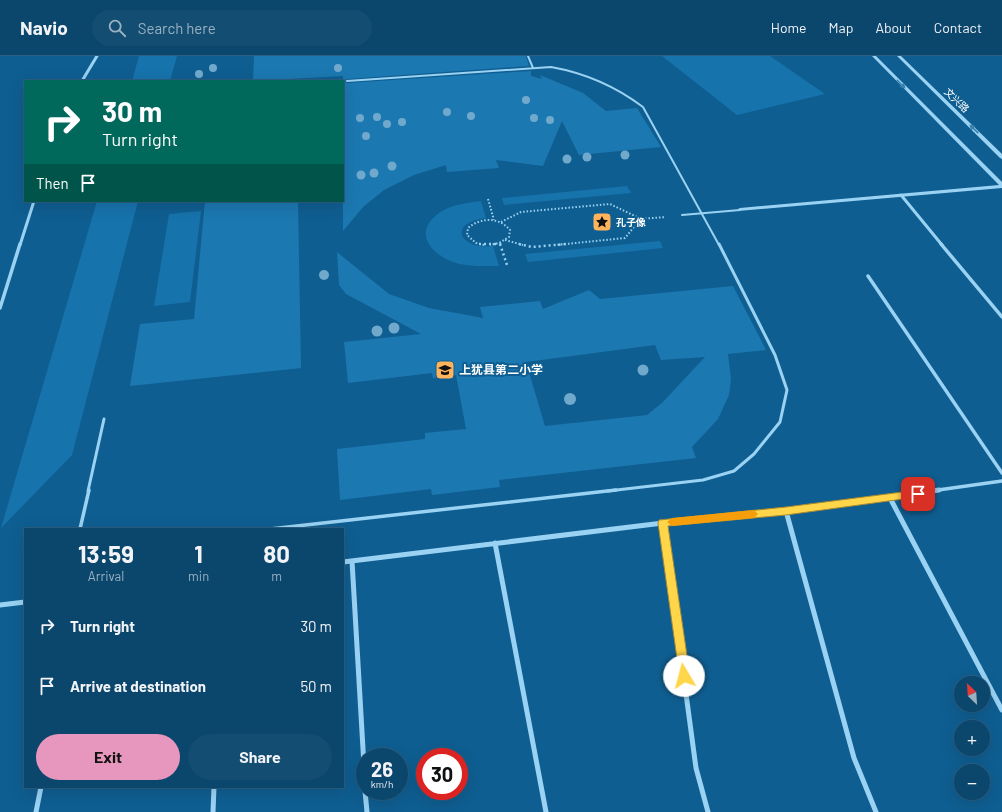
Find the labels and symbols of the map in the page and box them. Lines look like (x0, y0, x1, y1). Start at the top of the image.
one-way arrow (896, 79, 906, 89)
street label: 文兴路 (942, 85, 972, 115)
one-way arrow (969, 124, 979, 134)
place icon: 孔子像 (591, 211, 613, 233)
place label: 孔子像 (616, 216, 646, 228)
school or university icon: 上犹县第二小学 (434, 359, 456, 381)
place label: 上犹县第二小学 (459, 362, 543, 376)
pin (901, 477, 935, 511)
position arrow (663, 655, 705, 697)
north arrow (954, 676, 990, 712)
speed limit sign: 30 (416, 748, 468, 800)

